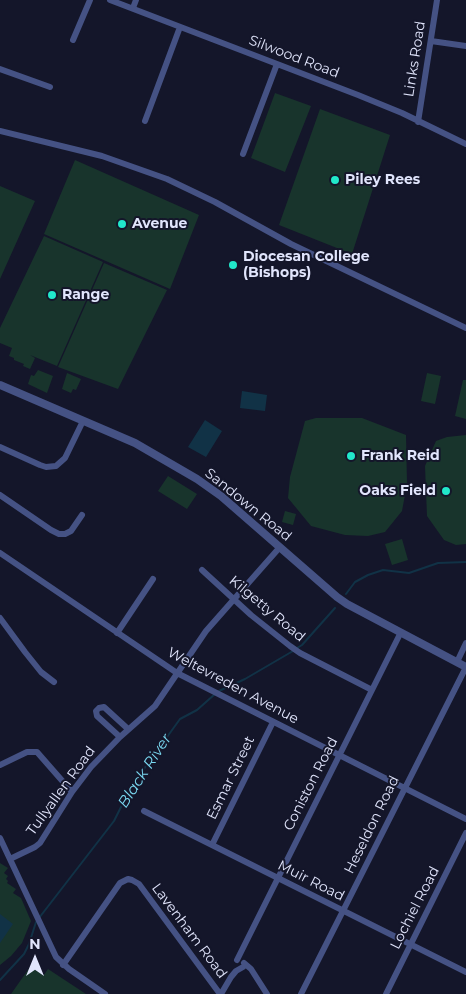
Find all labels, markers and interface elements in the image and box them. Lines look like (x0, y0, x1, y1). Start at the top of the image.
street label: Links Road (401, 20, 429, 98)
street label: Silwood Road (246, 32, 342, 82)
place label: Piley Rees (345, 172, 420, 188)
marker: Piley Rees (329, 174, 341, 186)
place label: Avenue (132, 216, 187, 232)
marker: Avenue (116, 218, 128, 230)
place label: Diocesan College (Bishops) (243, 249, 370, 282)
marker: Diocesan College (Bishops) (227, 259, 239, 271)
place label: Range (62, 287, 109, 303)
marker: Range (46, 289, 58, 301)
place label: Frank Reid (361, 448, 440, 464)
marker: Frank Reid (345, 450, 357, 462)
street label: Sandown Road (201, 465, 295, 545)
place label: Oaks Field (359, 483, 436, 499)
marker: Oaks Field (440, 485, 452, 497)
street label: Kilgetty Road (226, 572, 308, 646)
street label: Weltevreden Avenue (165, 644, 301, 728)
water label: Black River (114, 731, 176, 811)
street label: Esmar Street (204, 734, 258, 822)
street label: Coniston Road (280, 735, 342, 833)
street label: Tullyallen Road (23, 743, 99, 839)
street label: Heseldon Road (341, 773, 403, 877)
street label: Muir Road (275, 857, 347, 905)
street label: Lochiel Road (387, 864, 443, 952)
street label: Lavenham Road (148, 880, 230, 982)
north arrow (10, 934, 60, 984)
text: N (29, 935, 41, 953)

